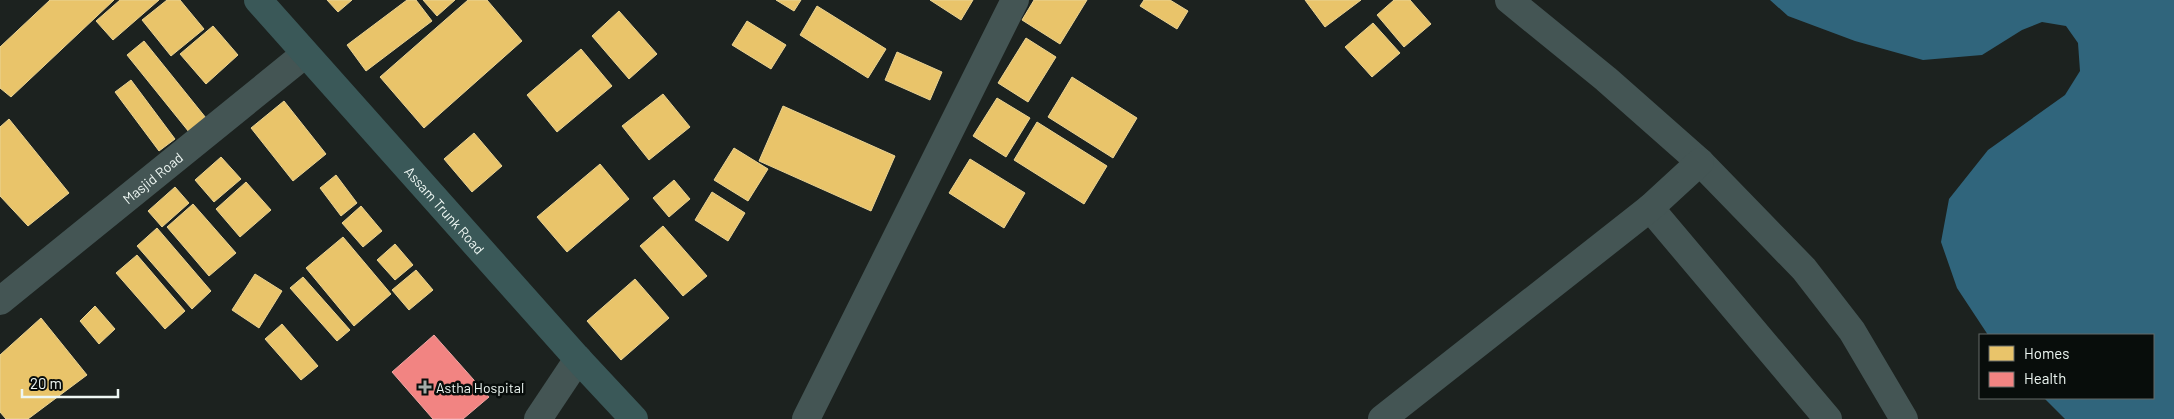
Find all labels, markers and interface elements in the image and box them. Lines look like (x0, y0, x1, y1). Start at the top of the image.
street label: Masjid Road (119, 148, 186, 207)
street label: Assam Trunk Road (402, 162, 488, 257)
legend (1979, 334, 2154, 399)
text: Homes (2024, 344, 2069, 362)
scale bar (22, 366, 119, 398)
text: Health (2024, 369, 2066, 387)
text: 20 m (30, 374, 62, 392)
place label: Astha Hospital (436, 379, 524, 396)
marker: Astha Hospital (418, 380, 432, 394)

